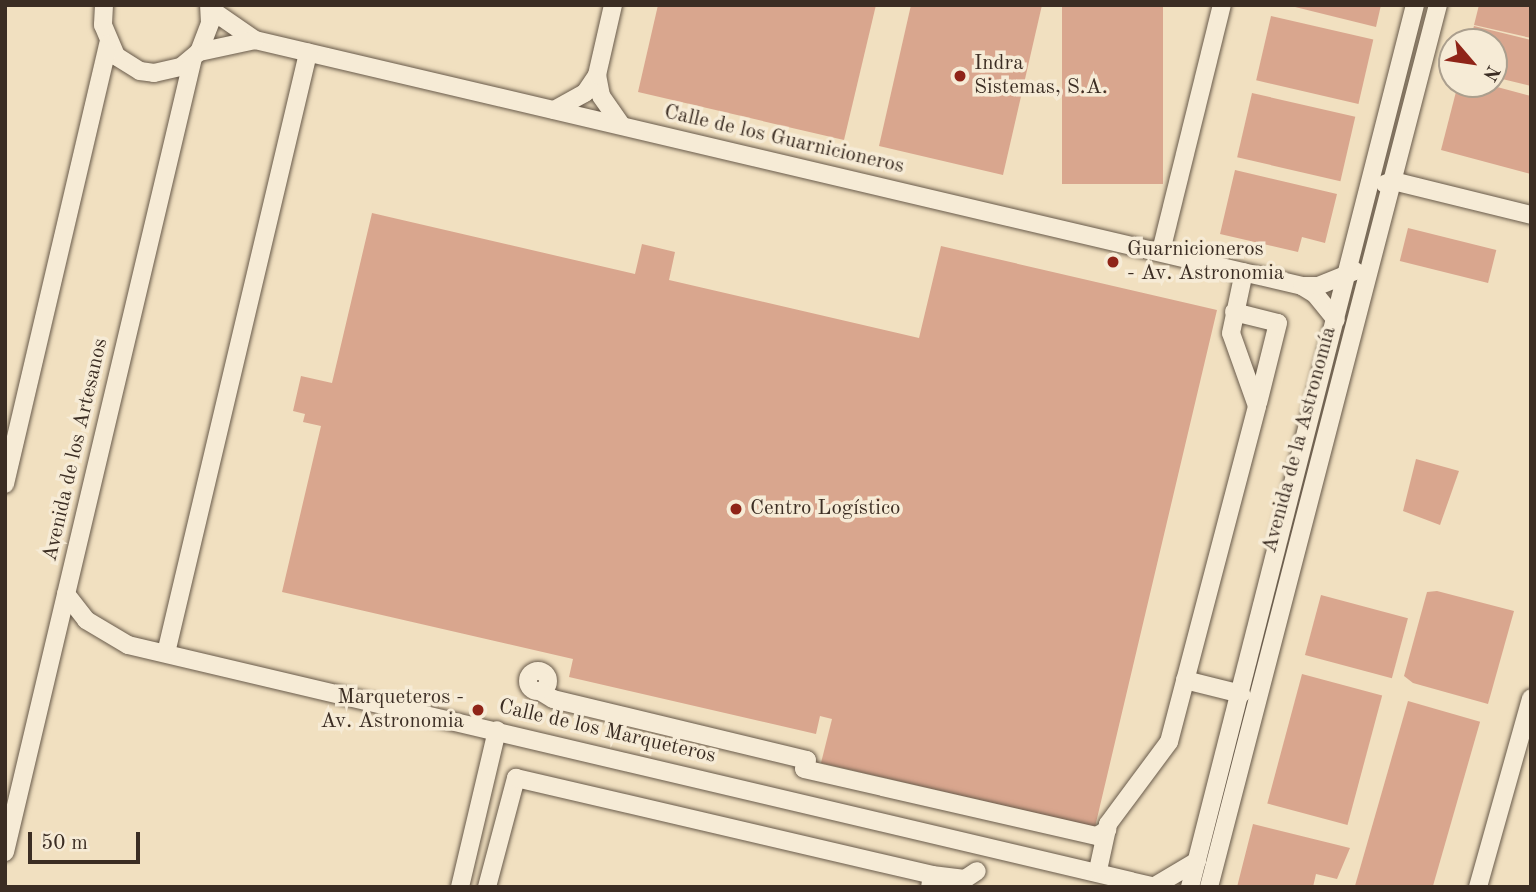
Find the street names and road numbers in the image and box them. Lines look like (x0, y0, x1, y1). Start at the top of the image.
street label: Calle de los Guarnicioneros (662, 100, 906, 180)
street label: Avenida de la Astronomía (1258, 324, 1342, 556)
street label: Avenida de los Artesanos (38, 336, 114, 564)
street label: Calle de los Marqueteros (496, 695, 718, 769)

